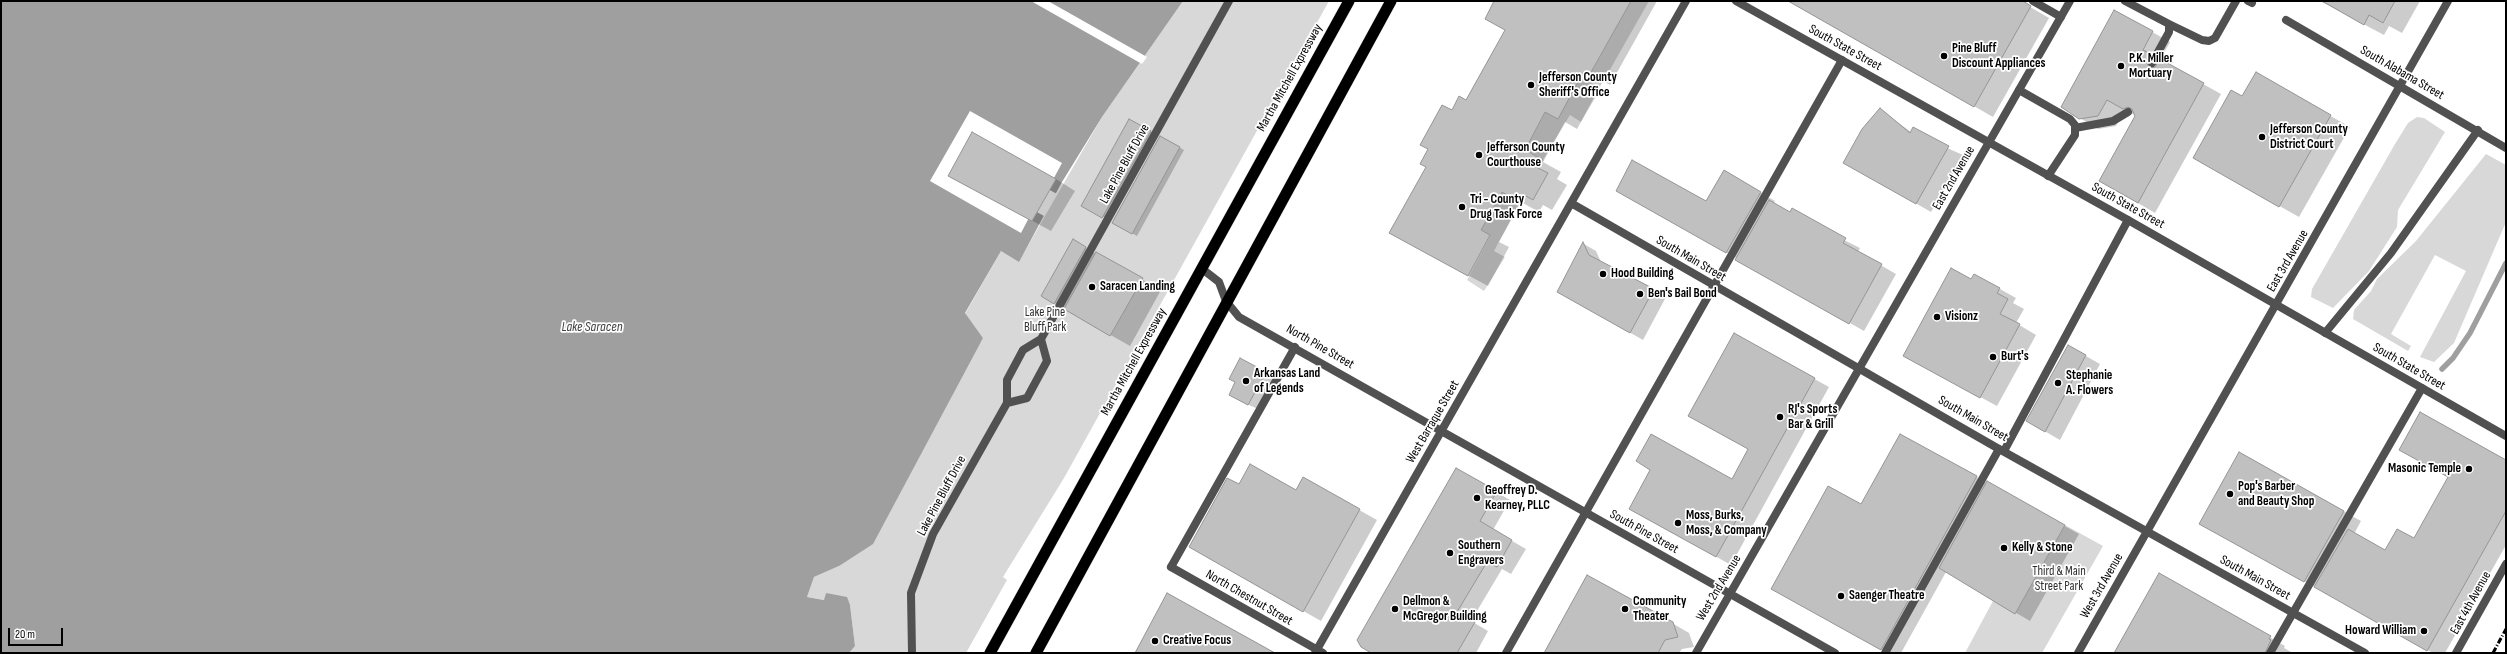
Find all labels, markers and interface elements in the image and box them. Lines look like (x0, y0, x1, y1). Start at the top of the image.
street label: Martha Mitchell Expressway (1254, 21, 1326, 135)
street label: South State Street (1806, 22, 1884, 74)
place label: Pine Bluff Discount Appliances (1952, 41, 2045, 72)
street label: South Alabama Street (2357, 43, 2447, 103)
marker: Pine Bluff Discount Appliances (1939, 51, 1949, 61)
place label: P.K. Miller Mortuary (2129, 51, 2173, 82)
marker: P.K. Miller Mortuary (2116, 61, 2126, 71)
place label: Jefferson County Sheriff's Office (1539, 70, 1617, 101)
marker: Jefferson County Sheriff's Office (1526, 80, 1536, 90)
street label: Lake Pine Bluff Drive (1097, 122, 1153, 206)
place label: Jefferson County District Court (2270, 122, 2348, 153)
marker: Jefferson County District Court (2257, 132, 2267, 142)
place label: Jefferson County Courthouse (1487, 140, 1565, 171)
street label: East 2nd Avenue (1929, 143, 1979, 213)
marker: Jefferson County Courthouse (1474, 150, 1484, 160)
street label: South State Street (2089, 180, 2167, 232)
place label: Tri - County Drug Task Force (1470, 192, 1542, 223)
marker: Tri - County Drug Task Force (1457, 202, 1467, 212)
street label: East 3rd Avenue (2264, 227, 2312, 295)
street label: South Main Street (1653, 233, 1729, 285)
place label: Hood Building (1611, 266, 1674, 282)
marker: Hood Building (1598, 269, 1608, 279)
place label: Saracen Landing (1100, 279, 1175, 295)
marker: Saracen Landing (1087, 282, 1097, 292)
place label: Ben's Bail Bond (1648, 286, 1717, 302)
marker: Ben's Bail Bond (1635, 289, 1645, 299)
park label: Lake Pine Bluff Park (1024, 305, 1066, 336)
street label: Martha Mitchell Expressway (1098, 305, 1170, 419)
place label: Visionz (1945, 309, 1978, 325)
marker: Visionz (1932, 312, 1942, 322)
water label: Lake Saracen (562, 319, 622, 335)
street label: North Pine Street (1283, 321, 1357, 373)
street label: South State Street (2370, 340, 2448, 394)
place label: Burt's (2001, 349, 2029, 365)
marker: Burt's (1988, 352, 1998, 362)
place label: Arkansas Land of Legends (1254, 366, 1320, 397)
place label: Stephanie A. Flowers (2066, 368, 2113, 399)
marker: Arkansas Land of Legends (1241, 376, 1251, 386)
street label: West Barraque Street (1403, 378, 1463, 466)
marker: Stephanie A. Flowers (2053, 378, 2063, 388)
street label: South Main Street (1935, 393, 2011, 445)
place label: RJ's Sports Bar & Grill (1788, 402, 1837, 433)
marker: RJ's Sports Bar & Grill (1775, 412, 1785, 422)
street label: Lake Pine Bluff Drive (914, 453, 970, 539)
place label: Masonic Temple (2388, 461, 2461, 477)
marker: Masonic Temple (2464, 464, 2474, 474)
place label: Pop's Barber and Beauty Shop (2238, 479, 2314, 510)
place label: Geoffrey D. Kearney, PLLC (1485, 483, 1550, 514)
marker: Pop's Barber and Beauty Shop (2225, 489, 2235, 499)
marker: Geoffrey D. Kearney, PLLC (1472, 493, 1482, 503)
street label: South Pine Street (1607, 507, 1681, 557)
place label: Moss, Burks, Moss, & Company (1686, 508, 1767, 539)
marker: Moss, Burks, Moss, & Company (1673, 518, 1683, 528)
place label: Southern Engravers (1458, 538, 1504, 569)
place label: Kelly & Stone (2012, 540, 2072, 556)
marker: Kelly & Stone (1999, 543, 2009, 553)
marker: Southern Engravers (1445, 548, 1455, 558)
street label: West 3rd Avenue (2077, 551, 2127, 621)
street label: West 2nd Avenue (1693, 552, 1745, 624)
street label: South Main Street (2217, 552, 2293, 604)
park label: Third & Main Street Park (2032, 564, 2086, 595)
street label: North Chestnut Street (1203, 567, 1295, 629)
street label: East 4th Avenue (2447, 569, 2495, 637)
place label: Saenger Theatre (1849, 588, 1924, 604)
marker: Saenger Theatre (1836, 591, 1846, 601)
place label: Dellmon & McGregor Building (1403, 594, 1487, 625)
place label: Community Theater (1633, 594, 1686, 625)
marker: Dellmon & McGregor Building (1390, 604, 1400, 614)
marker: Community Theater (1620, 604, 1630, 614)
scale bar (10, 620, 65, 646)
place label: Howard William (2345, 623, 2416, 639)
marker: Howard William (2419, 626, 2429, 636)
text: 20 m (15, 627, 35, 642)
place label: Creative Focus (1163, 633, 1231, 649)
marker: Creative Focus (1150, 636, 1160, 646)

